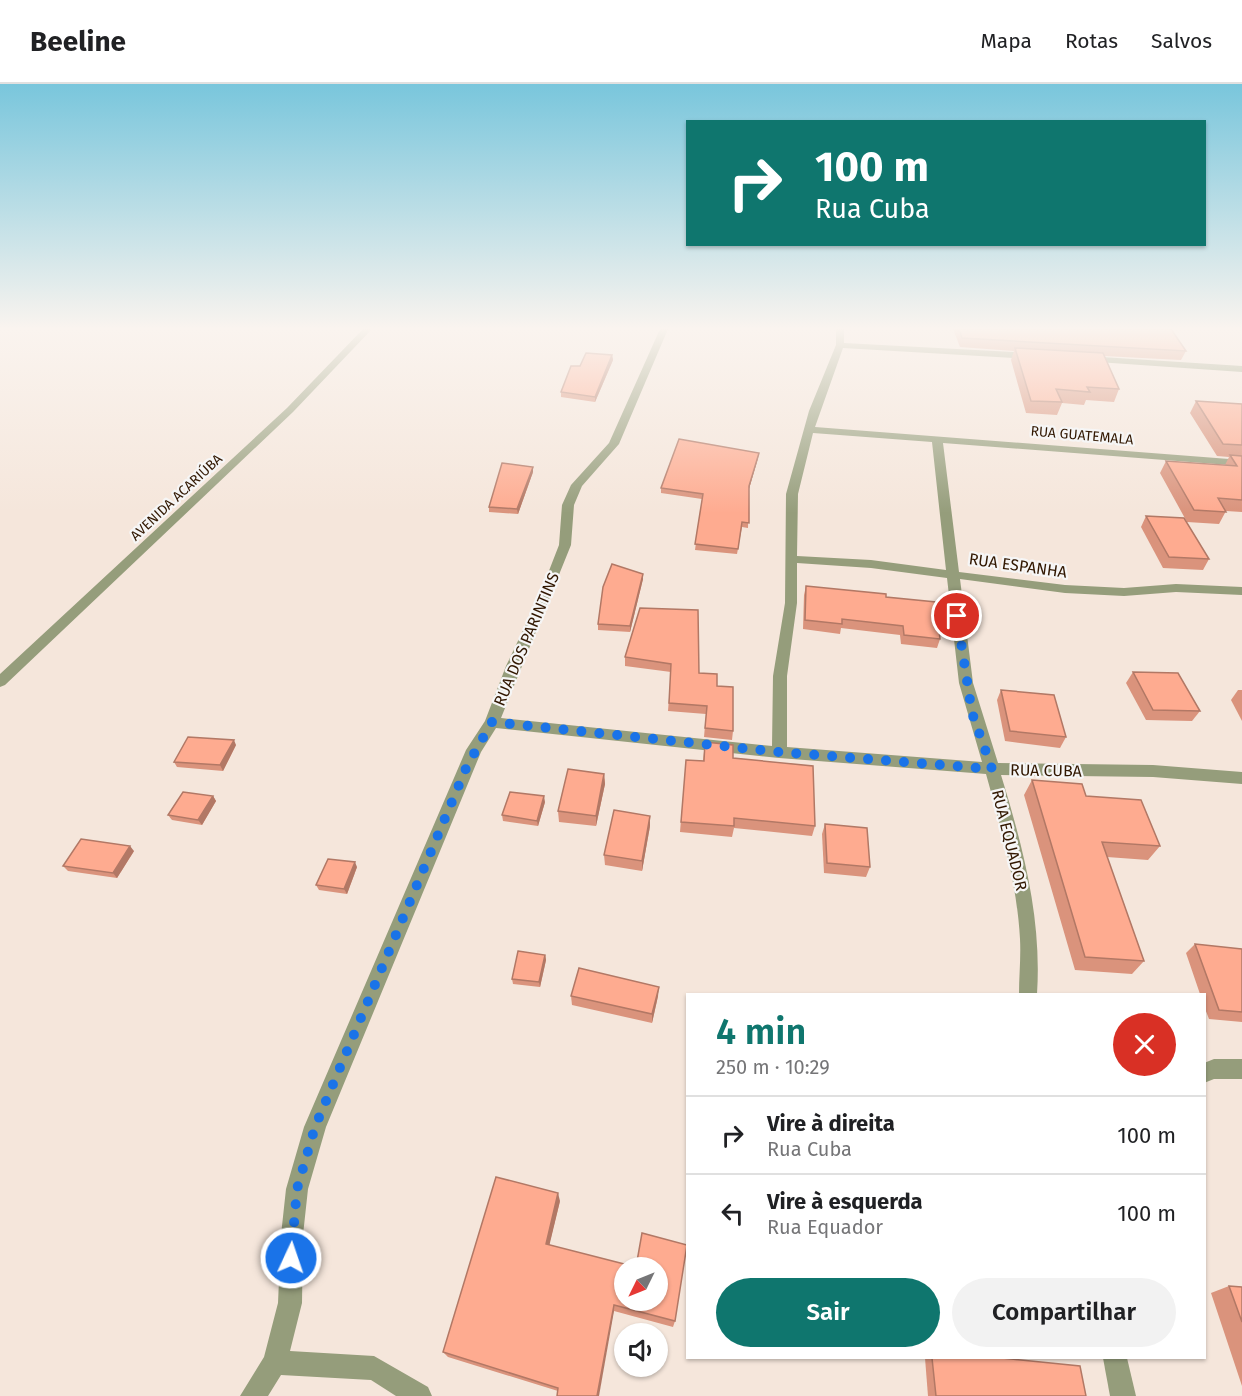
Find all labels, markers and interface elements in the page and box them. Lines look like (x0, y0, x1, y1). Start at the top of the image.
text: Beeline (30, 25, 126, 58)
text: Mapa (981, 28, 1032, 54)
text: Rotas (1065, 28, 1118, 54)
text: Salvos (1151, 28, 1212, 54)
text: 100 m (815, 142, 929, 192)
icon: right (716, 144, 794, 222)
text: Rua Cuba (815, 193, 930, 225)
street label: RUA GUATEMALA (1030, 423, 1134, 448)
street label: AVENIDA ACARIÚBA (126, 450, 226, 544)
street label: RUA ESPANHA (968, 549, 1069, 582)
street label: RUA DOS PARINTINS (490, 569, 563, 709)
pin (931, 590, 982, 641)
icon: arrive (940, 599, 973, 632)
street label: RUA CUBA (1010, 760, 1083, 781)
street label: RUA EQUADOR (988, 788, 1031, 893)
text: 4 min (716, 1010, 806, 1054)
button: close (1113, 1013, 1176, 1076)
text: 250 m · 10:29 (716, 1055, 830, 1079)
text: Vire à direita (767, 1110, 895, 1137)
icon: right (716, 1119, 749, 1152)
text: 100 m (1117, 1122, 1176, 1149)
text: Rua Cuba (767, 1137, 852, 1161)
text: Vire à esquerda (767, 1188, 923, 1215)
icon: left (716, 1197, 749, 1230)
text: 100 m (1117, 1200, 1176, 1227)
text: Rua Equador (767, 1215, 883, 1239)
position arrow (259, 1226, 323, 1290)
north arrow (614, 1257, 668, 1311)
map controls (614, 1257, 668, 1377)
button: Sair (716, 1278, 940, 1347)
button: Compartilhar (952, 1278, 1176, 1347)
button: sound (614, 1323, 668, 1377)

